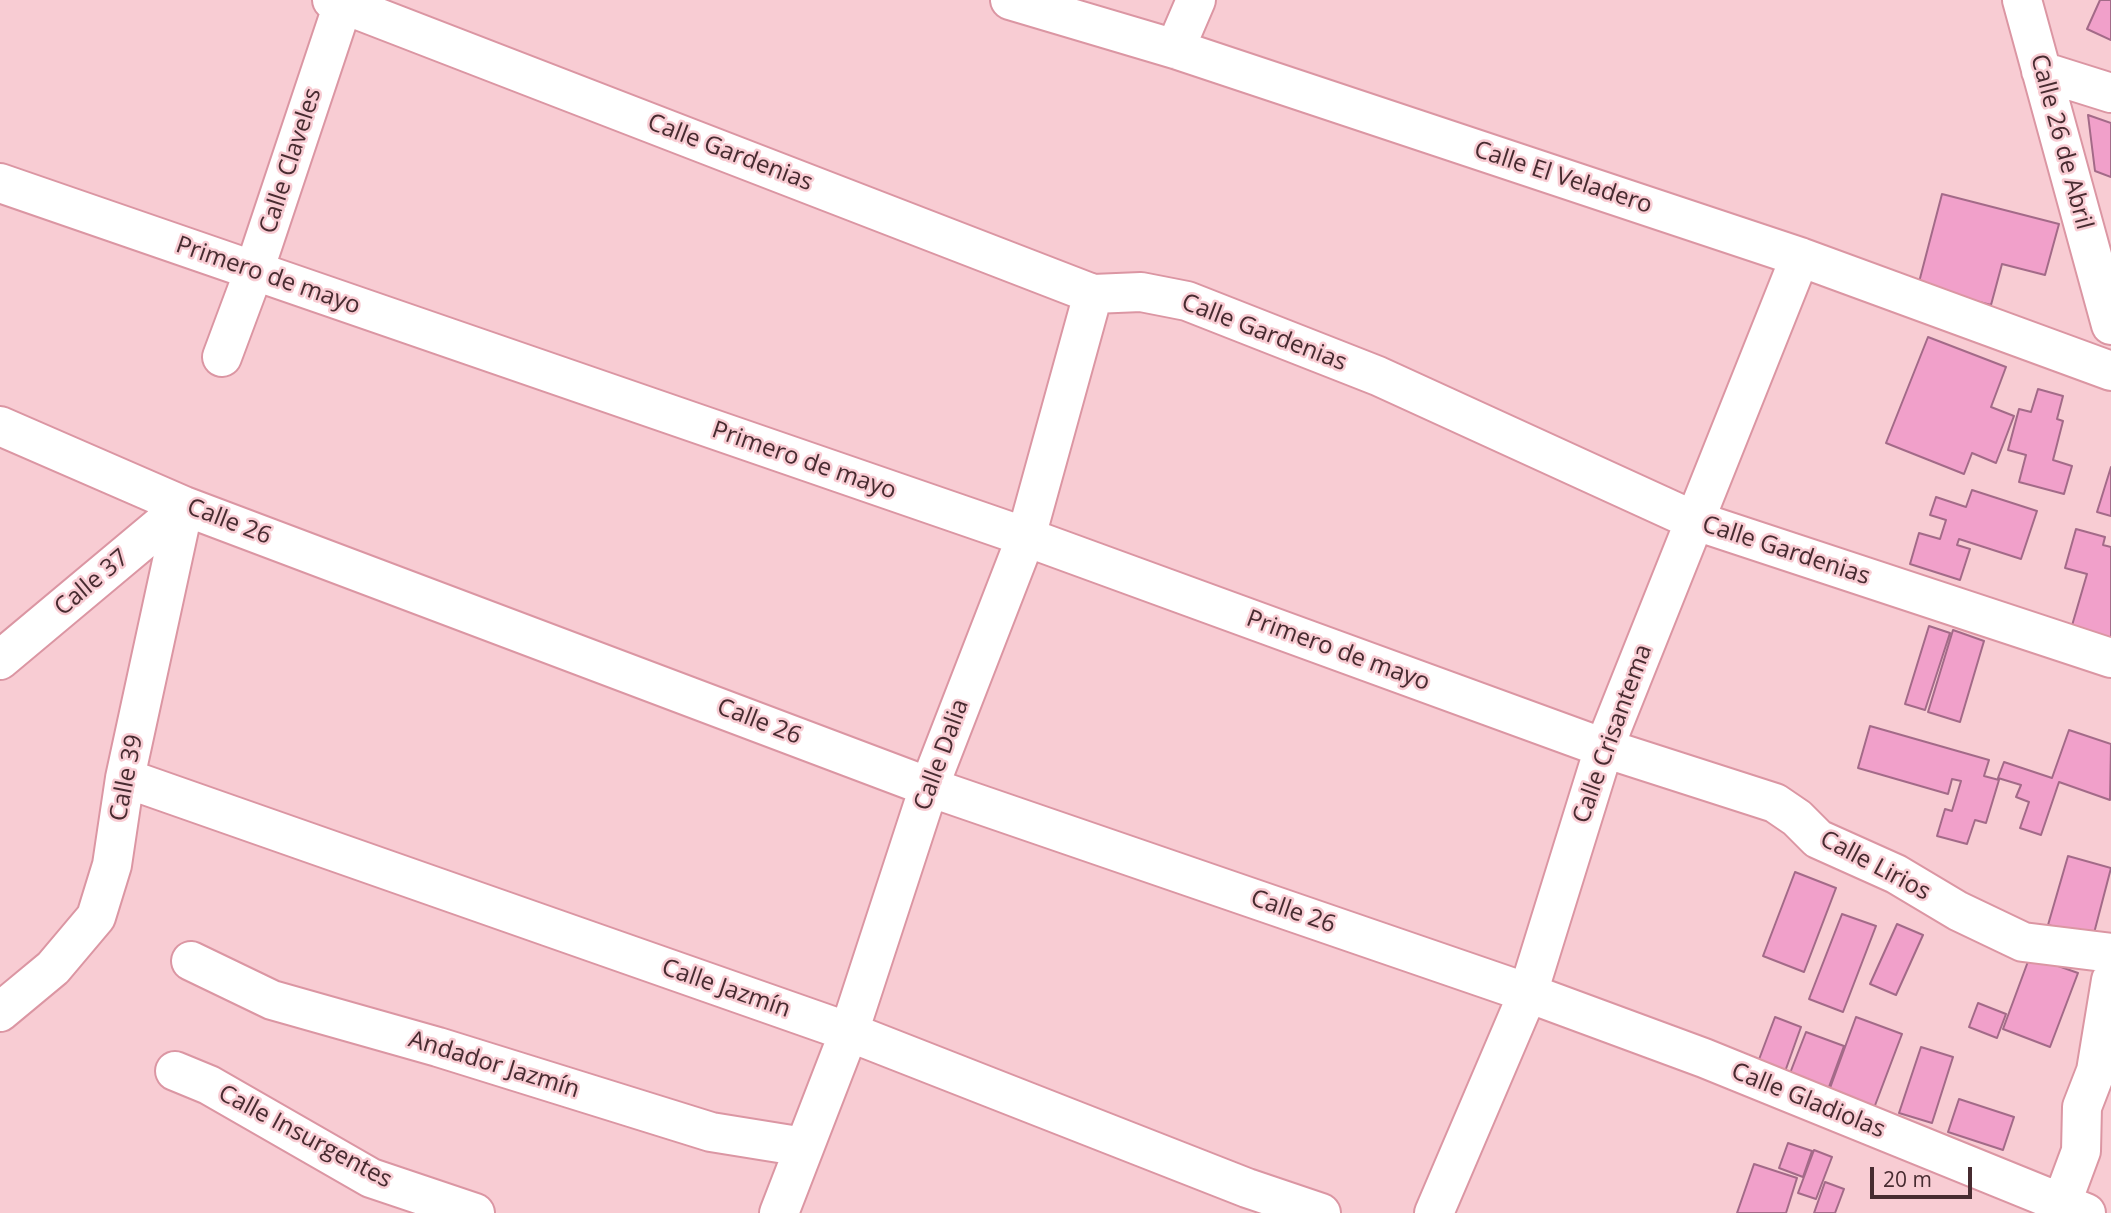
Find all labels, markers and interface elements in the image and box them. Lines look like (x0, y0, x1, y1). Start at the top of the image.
street label: Calle 26 de Abril (2024, 51, 2098, 233)
street label: Calle Claveles (254, 85, 328, 237)
street label: Calle Gardenias (643, 108, 817, 198)
street label: Calle El Veladero (1470, 136, 1656, 220)
street label: Primero de mayo (172, 231, 364, 321)
street label: Calle Gardenias (1177, 288, 1351, 378)
street label: Primero de mayo (708, 416, 900, 506)
street label: Calle 26 (183, 493, 275, 551)
street label: Calle Gardenias (1699, 510, 1873, 592)
street label: Calle 37 (49, 544, 135, 622)
street label: Primero de mayo (1242, 604, 1434, 698)
street label: Calle Crisantema (1567, 641, 1659, 827)
street label: Calle 26 (713, 693, 805, 751)
street label: Calle Dalia (909, 695, 975, 815)
street label: Calle 39 (104, 732, 150, 824)
street label: Calle Lirios (1815, 825, 1935, 907)
street label: Calle 26 (1247, 884, 1339, 940)
street label: Calle Jazmín (658, 954, 794, 1024)
street label: Andador Jazmín (405, 1025, 583, 1105)
street label: Calle Gladiolas (1727, 1057, 1889, 1145)
street label: Calle Insurgentes (213, 1079, 397, 1195)
scale bar (1873, 1154, 1974, 1198)
text: 20 m (1883, 1165, 1932, 1193)

